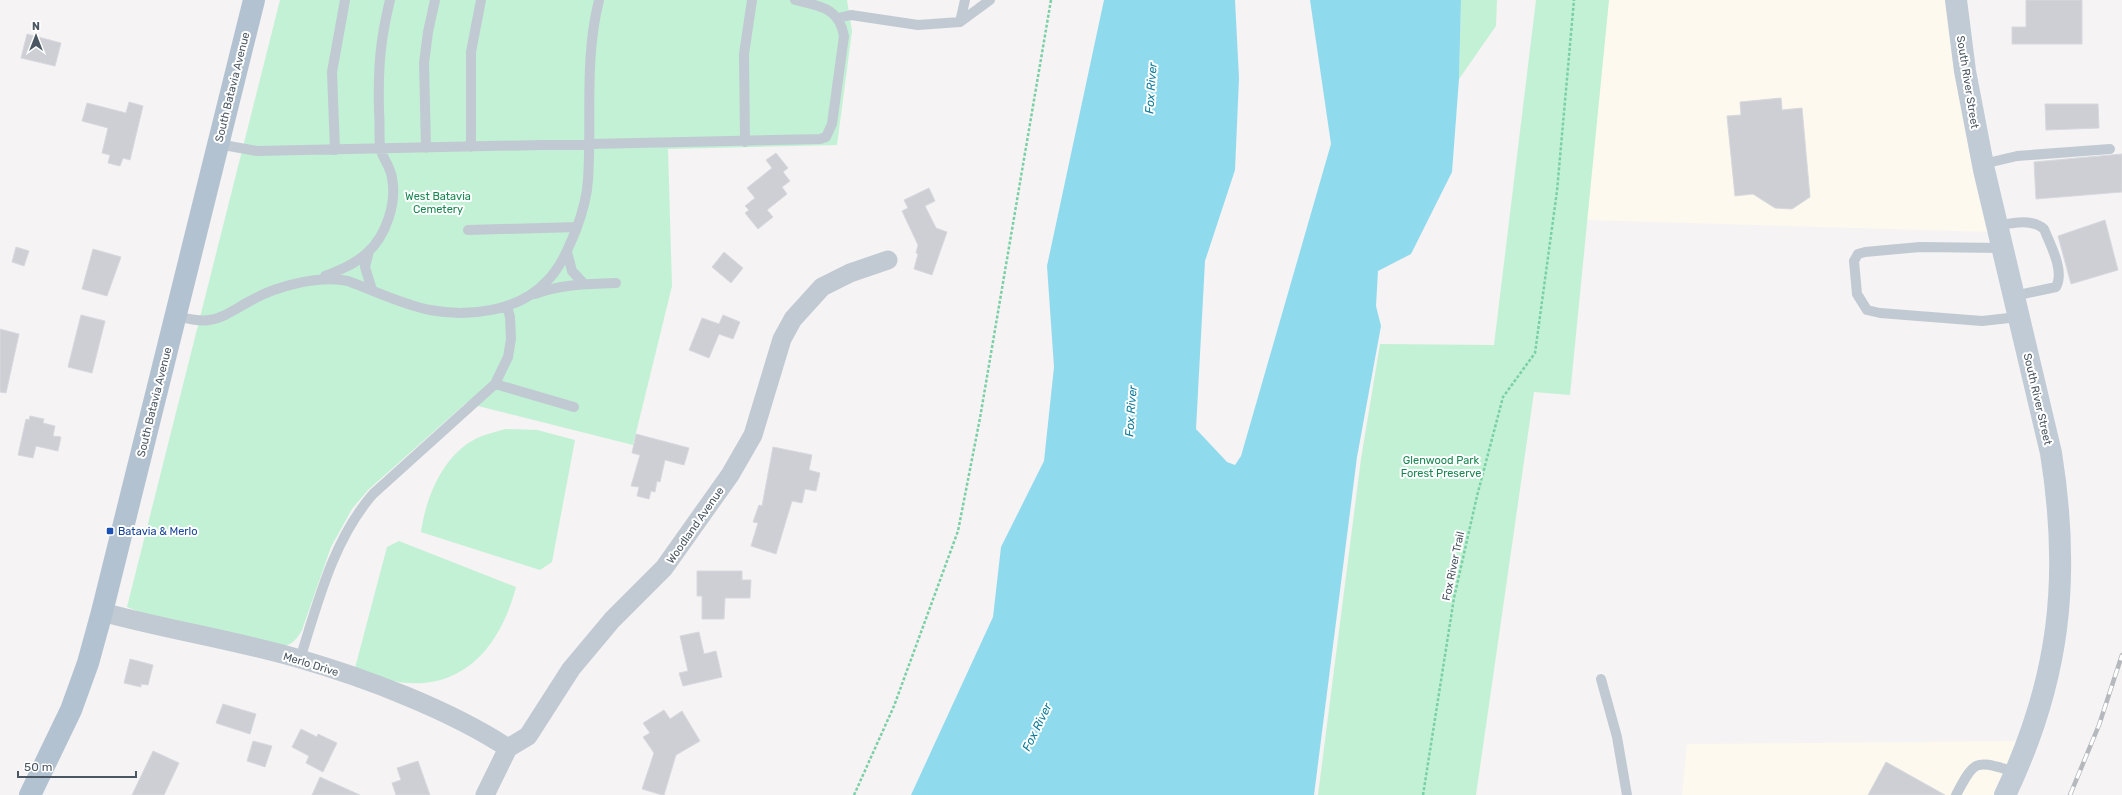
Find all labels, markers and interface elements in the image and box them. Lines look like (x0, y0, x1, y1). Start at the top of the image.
north arrow (16, 16, 56, 56)
text: N (32, 20, 40, 33)
street label: South Batavia Avenue (213, 31, 252, 143)
street label: South River Street (1954, 35, 1981, 130)
water label: Fox River (1142, 61, 1160, 114)
park label: West Batavia Cemetery (405, 190, 471, 216)
street label: South Batavia Avenue (135, 346, 174, 458)
street label: South River Street (2021, 352, 2055, 447)
water label: Fox River (1122, 384, 1140, 437)
park label: Glenwood Park Forest Preserve (1401, 454, 1481, 480)
street label: Woodland Avenue (664, 484, 727, 566)
place label: Batavia & Merlo (118, 525, 198, 538)
marker: Batavia & Merlo (105, 526, 115, 536)
street label: Fox River Trail (1440, 530, 1467, 602)
street label: Merlo Drive (282, 650, 340, 679)
water label: Fox River (1019, 700, 1055, 753)
scale bar (18, 753, 136, 779)
text: 50 m (24, 760, 52, 774)

